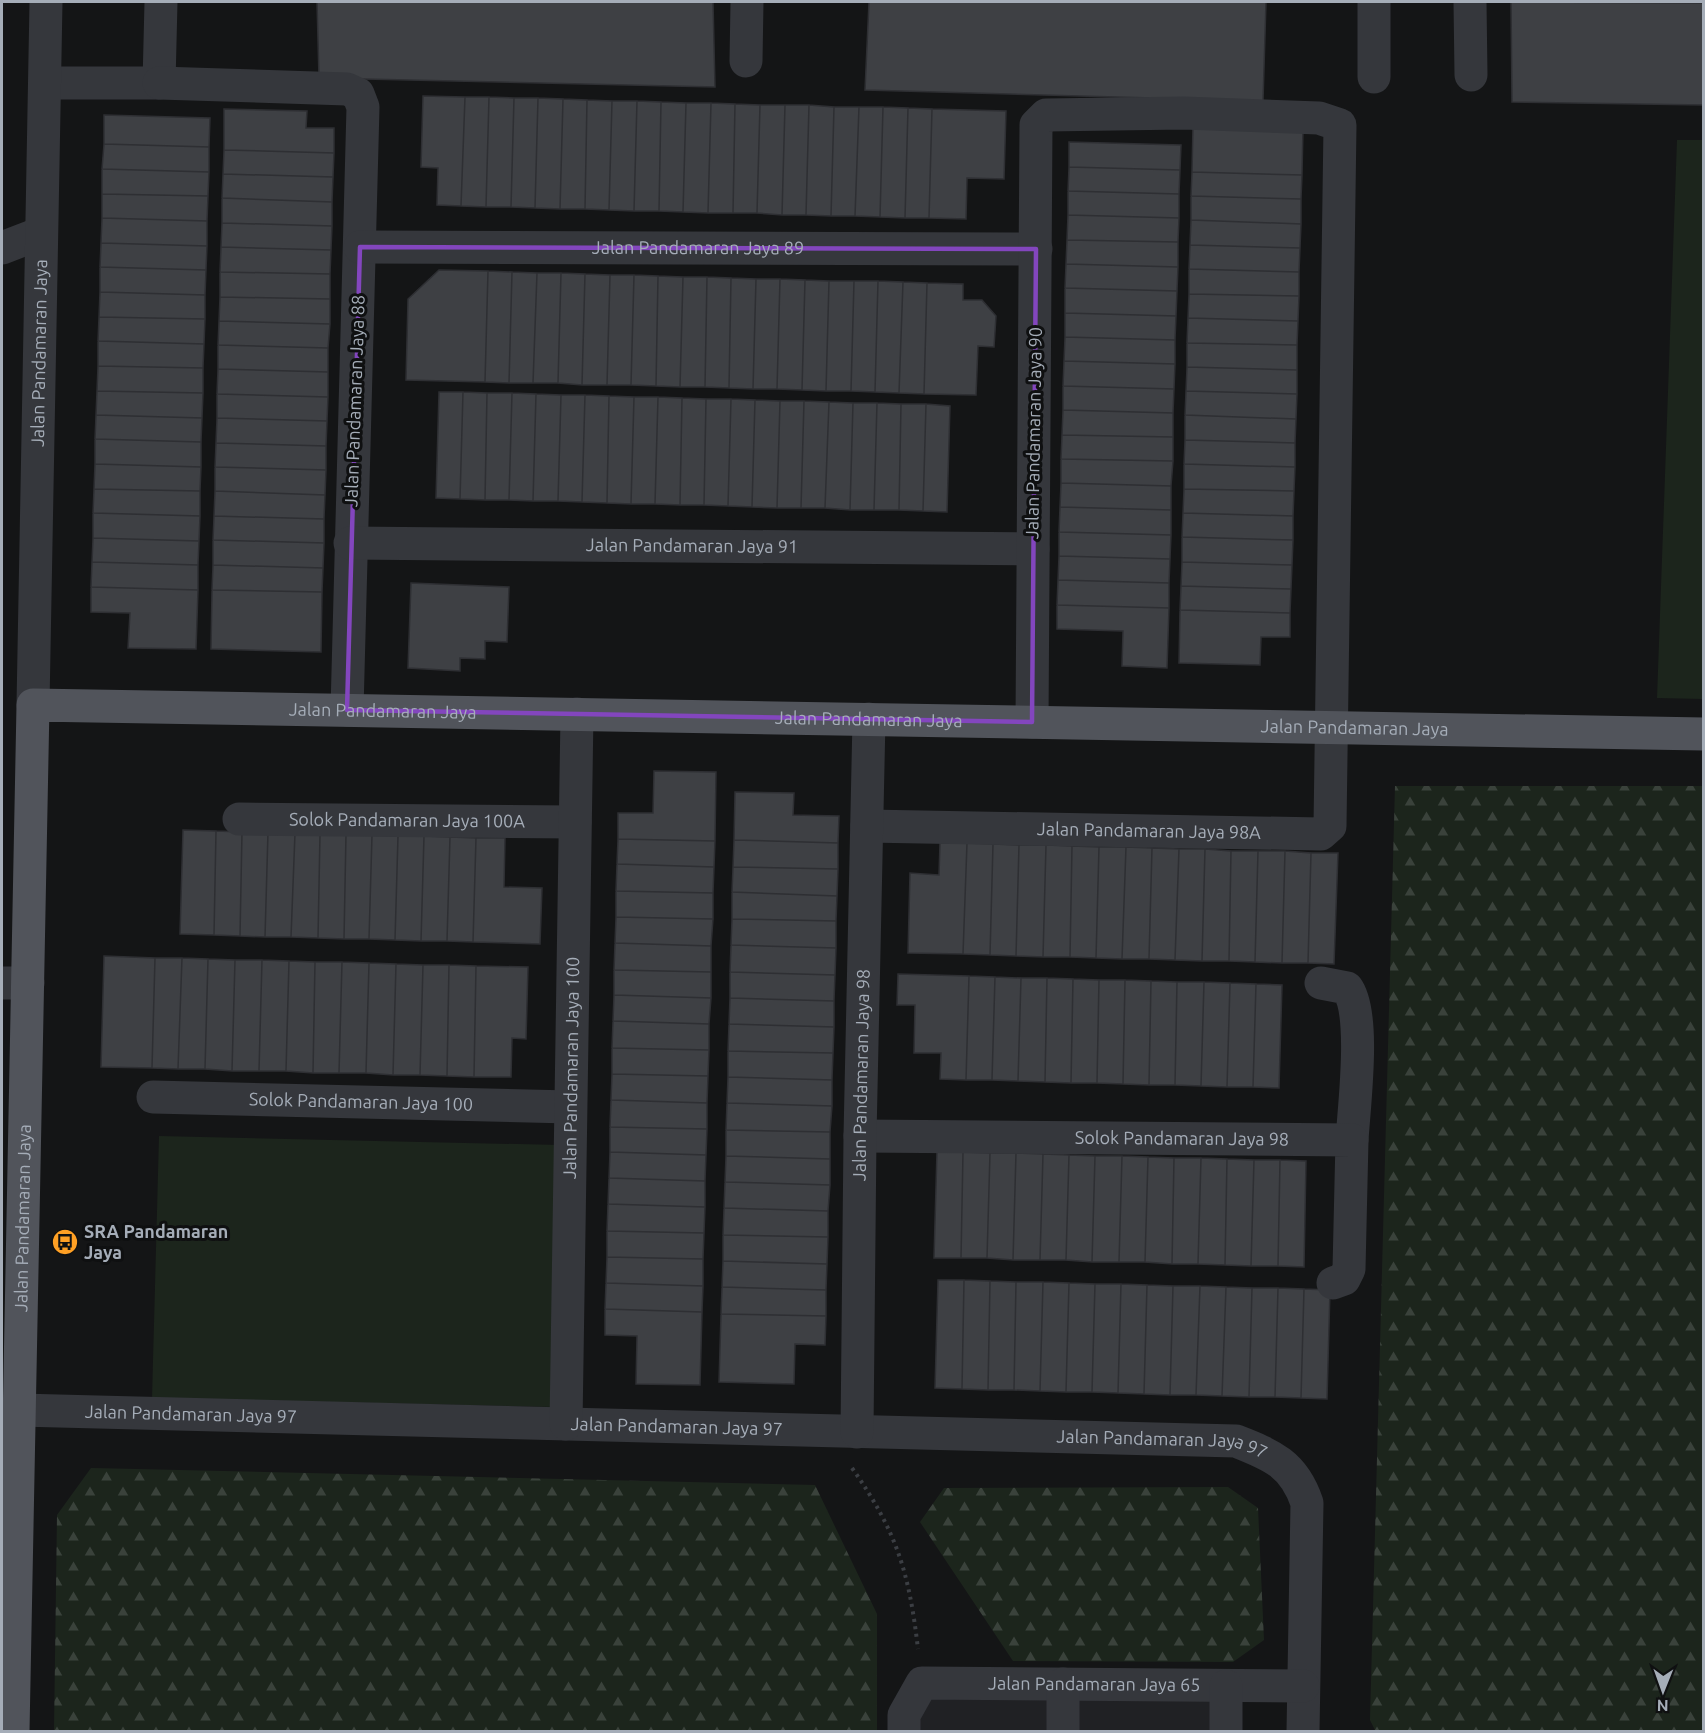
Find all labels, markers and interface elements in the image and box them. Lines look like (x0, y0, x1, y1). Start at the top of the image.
street label: Jalan Pandamaran Jaya 89 (592, 237, 804, 257)
street label: Jalan Pandamaran Jaya (27, 259, 50, 447)
street label: Jalan Pandamaran Jaya 88 (340, 295, 368, 507)
street label: Jalan Pandamaran Jaya 90 (1021, 327, 1045, 539)
street label: Jalan Pandamaran Jaya 91 (586, 534, 798, 556)
street label: Jalan Pandamaran Jaya (289, 698, 477, 722)
street label: Jalan Pandamaran Jaya (775, 707, 963, 730)
street label: Jalan Pandamaran Jaya (1261, 715, 1449, 739)
street label: Solok Pandamaran Jaya 100A (289, 808, 525, 831)
street label: Jalan Pandamaran Jaya 98A (1037, 818, 1261, 842)
street label: Jalan Pandamaran Jaya 100 (559, 957, 582, 1179)
street label: Jalan Pandamaran Jaya 98 (849, 969, 873, 1181)
street label: Solok Pandamaran Jaya 100 (249, 1088, 473, 1114)
street label: Jalan Pandamaran Jaya (10, 1124, 34, 1312)
street label: Solok Pandamaran Jaya 98 (1075, 1127, 1289, 1148)
place label: SRA Pandamaran Jaya (84, 1221, 228, 1262)
bus stop icon: SRA Pandamaran Jaya (50, 1227, 80, 1257)
street label: Jalan Pandamaran Jaya 97 (85, 1401, 297, 1426)
street label: Jalan Pandamaran Jaya 97 (570, 1413, 783, 1438)
street label: Jalan Pandamaran Jaya 97 (1056, 1425, 1271, 1462)
north arrow (1633, 1661, 1693, 1721)
street label: Jalan Pandamaran Jaya 65 (988, 1673, 1201, 1694)
text: N (1657, 1697, 1669, 1715)

